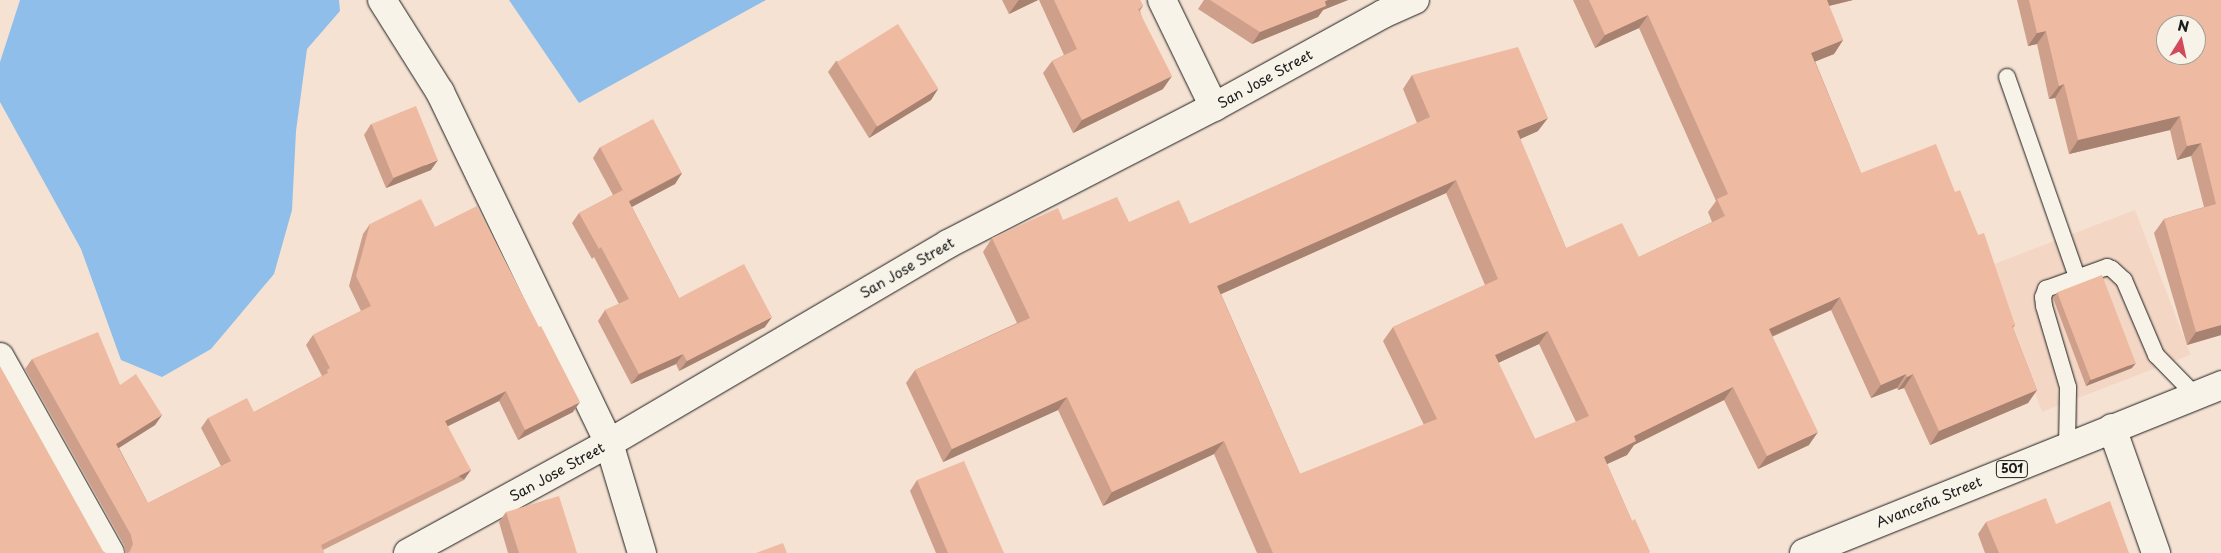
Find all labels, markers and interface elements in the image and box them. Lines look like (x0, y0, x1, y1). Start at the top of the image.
text: N (2176, 14, 2191, 37)
north arrow (2156, 15, 2206, 65)
street label: San Jose Street (1215, 46, 1315, 112)
street label: San Jose Street (857, 234, 957, 302)
street label: San Jose Street (507, 439, 607, 505)
road number: 501 (1996, 459, 2028, 478)
street label: Avanceña Street (1874, 473, 1984, 531)

